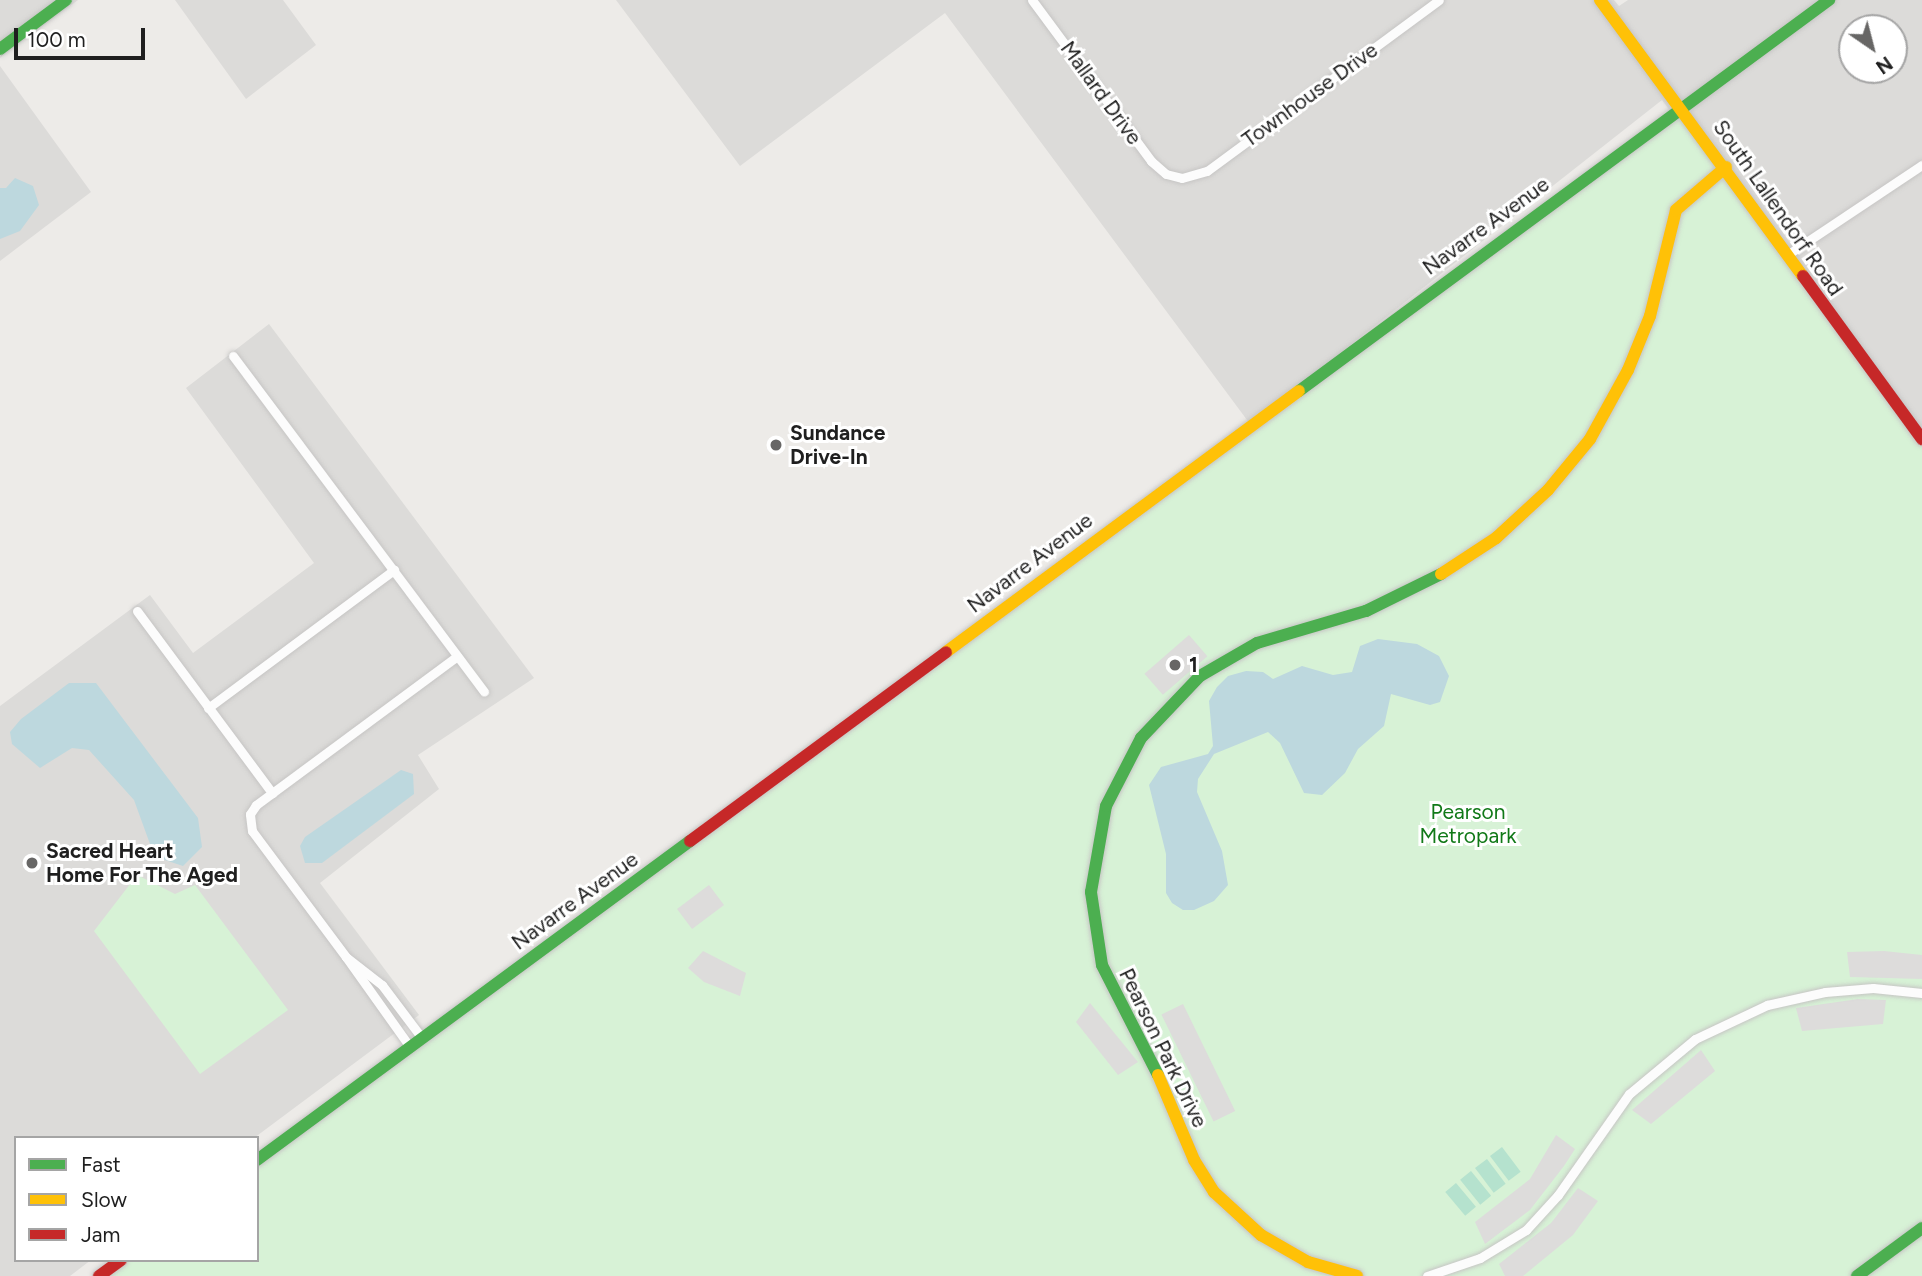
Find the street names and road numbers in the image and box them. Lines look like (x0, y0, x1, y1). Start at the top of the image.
street label: Mallard Drive (1055, 36, 1147, 150)
street label: Townhouse Drive (1237, 37, 1383, 153)
street label: South Lallendorf Road (1708, 115, 1848, 301)
street label: Navarre Avenue (1418, 172, 1554, 280)
street label: Navarre Avenue (962, 508, 1098, 618)
street label: Navarre Avenue (507, 847, 643, 955)
street label: Pearson Park Drive (1114, 964, 1212, 1132)

